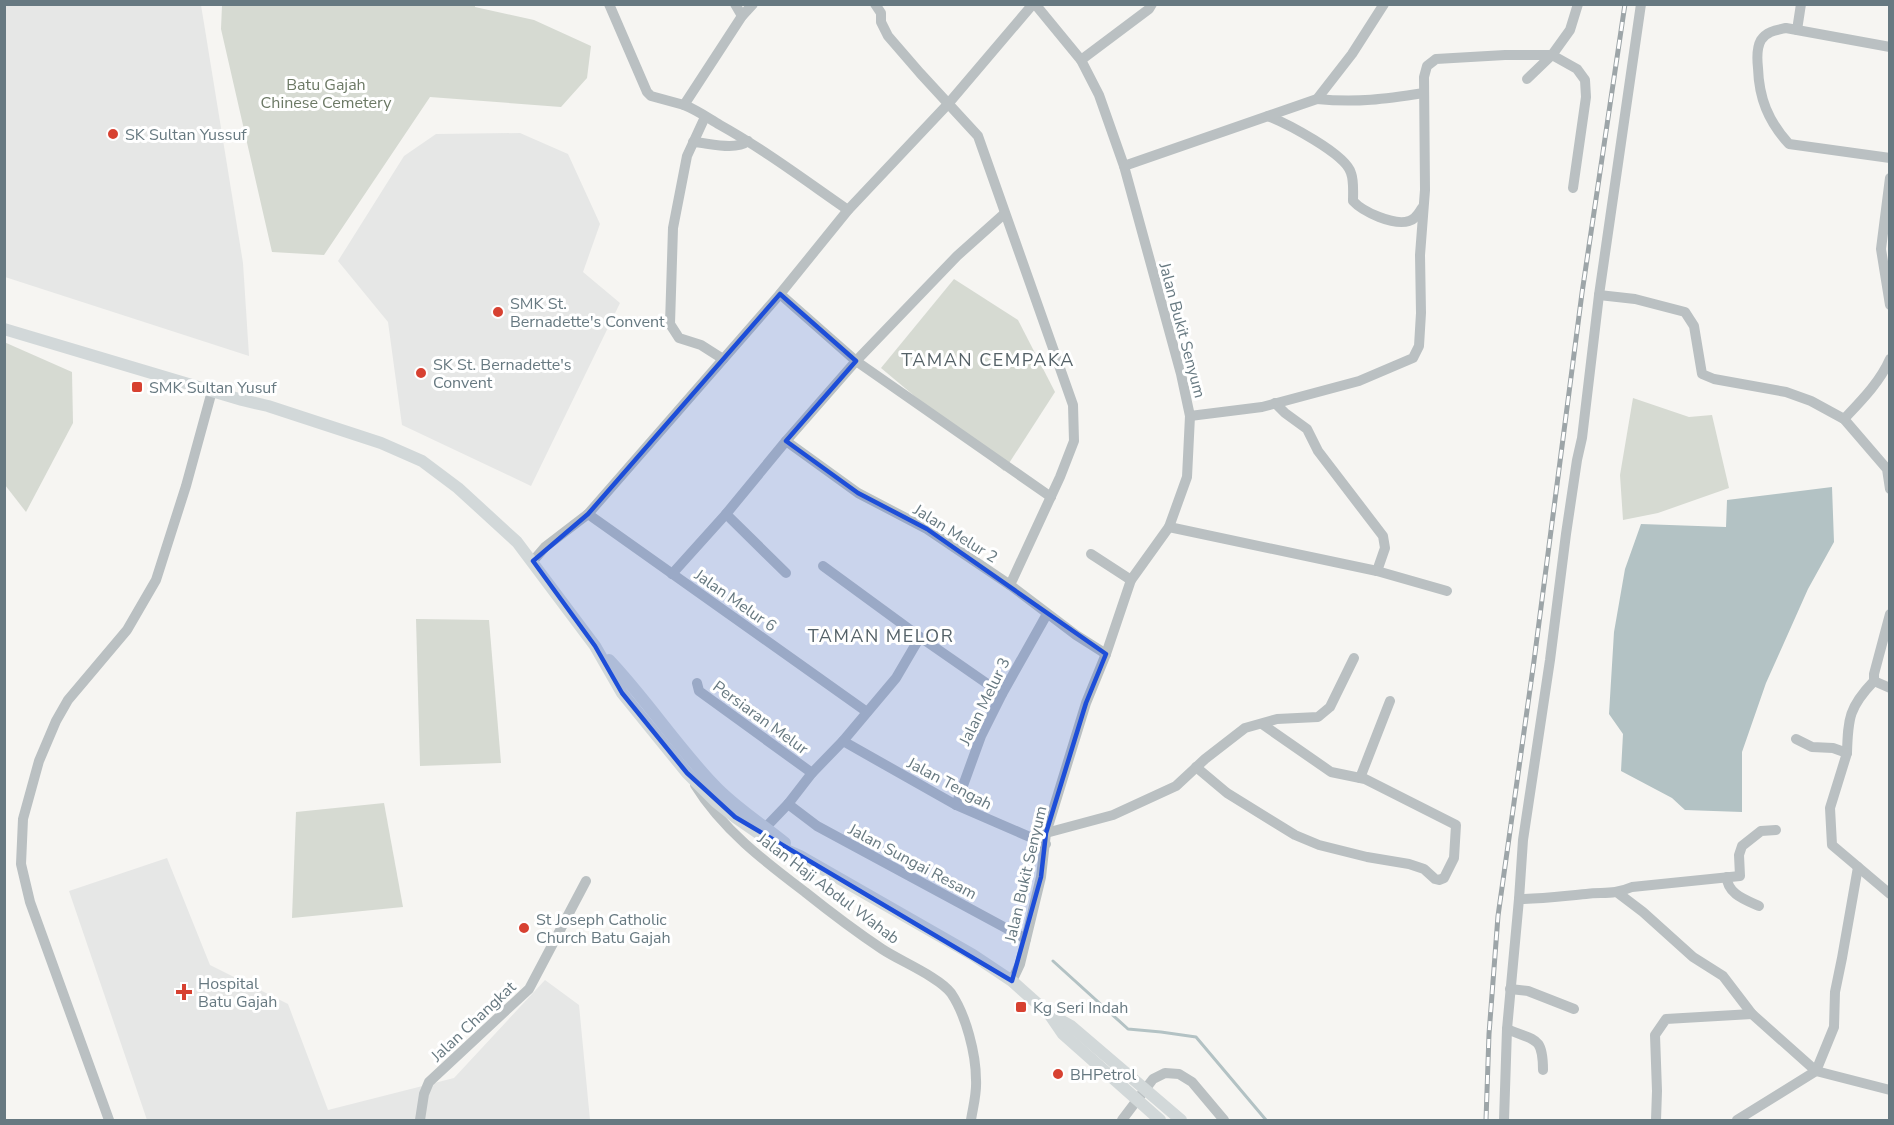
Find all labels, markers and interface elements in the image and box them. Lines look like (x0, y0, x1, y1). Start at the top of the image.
park label: Batu Gajah Chinese Cemetery (261, 74, 392, 114)
place label: SK Sultan Yussuf (125, 124, 247, 146)
marker: SK Sultan Yussuf (106, 127, 120, 141)
street label: Jalan Bukit Senyum (1153, 259, 1211, 401)
place label: SMK St. Bernadette's Convent (510, 293, 665, 333)
marker: SMK St. Bernadette's Convent (491, 305, 505, 319)
district label: TAMAN CEMPAKA (901, 348, 1075, 372)
place label: SK St. Bernadette's Convent (433, 354, 571, 394)
marker: SK St. Bernadette's Convent (414, 366, 428, 380)
place label: SMK Sultan Yusuf (149, 377, 277, 399)
marker: SMK Sultan Yusuf (130, 380, 144, 394)
street label: Jalan Melur 2 (908, 499, 1002, 568)
street label: Jalan Melur 6 (689, 564, 781, 637)
district label: TAMAN MELOR (808, 624, 954, 648)
street label: Jalan Melur 3 (954, 654, 1016, 750)
street label: Persiaran Melur (708, 676, 813, 760)
street label: Jalan Tengah (902, 752, 996, 815)
street label: Jalan Bukit Senyum (999, 804, 1052, 946)
street label: Jalan Sungai Resam (844, 818, 981, 905)
street label: Jalan Haji Abdul Wahab (752, 827, 904, 950)
place label: St Joseph Catholic Church Batu Gajah (536, 909, 671, 949)
marker: St Joseph Catholic Church Batu Gajah (517, 921, 531, 935)
place label: Hospital Batu Gajah (198, 973, 277, 1013)
street label: Jalan Changkat (426, 976, 521, 1068)
marker: Hospital Batu Gajah (175, 983, 193, 1001)
place label: Kg Seri Indah (1033, 997, 1128, 1019)
marker: Kg Seri Indah (1014, 1000, 1028, 1014)
place label: BHPetrol (1070, 1064, 1136, 1086)
marker: BHPetrol (1051, 1067, 1065, 1081)

